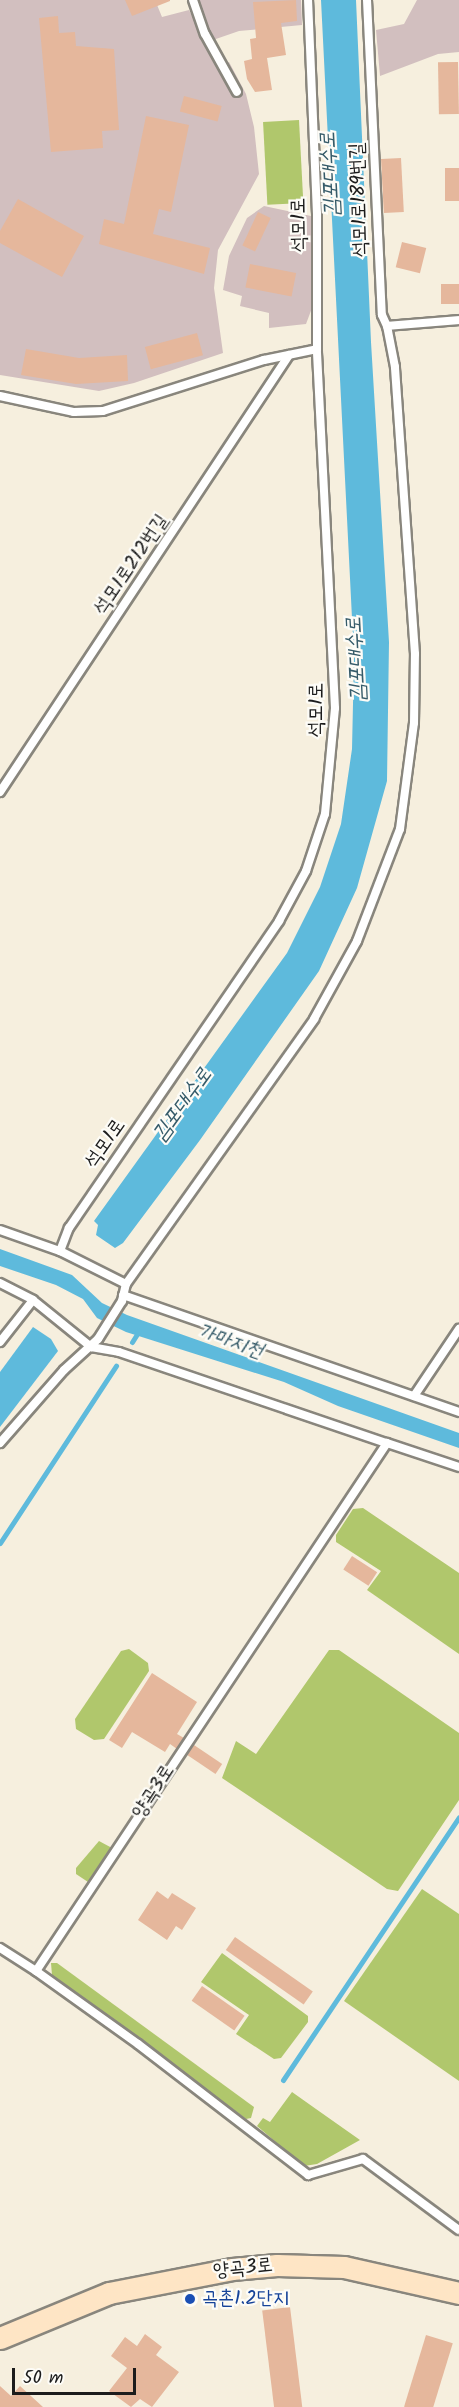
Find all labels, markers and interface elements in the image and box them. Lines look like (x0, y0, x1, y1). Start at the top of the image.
water label: 김포대수로 (316, 131, 346, 217)
street label: 석모1로189번길 (346, 142, 374, 258)
street label: 석모1로 (288, 198, 312, 252)
street label: 석모1로212번길 (90, 510, 174, 620)
water label: 김포대수로 (342, 616, 372, 702)
street label: 석모1로 (305, 683, 329, 737)
water label: 김포대수로 (148, 1063, 218, 1147)
street label: 석모1로 (81, 1115, 131, 1173)
water label: 가마지천 (194, 1319, 266, 1365)
street label: 양곡3로 (128, 1760, 180, 1824)
street label: 양곡3로 (212, 2254, 274, 2284)
place label: 곡촌1.2단지 (202, 2287, 289, 2311)
marker: 곡촌1.2단지 (183, 2292, 197, 2306)
scale bar (15, 2356, 140, 2394)
text: 50 m (23, 2364, 63, 2393)

